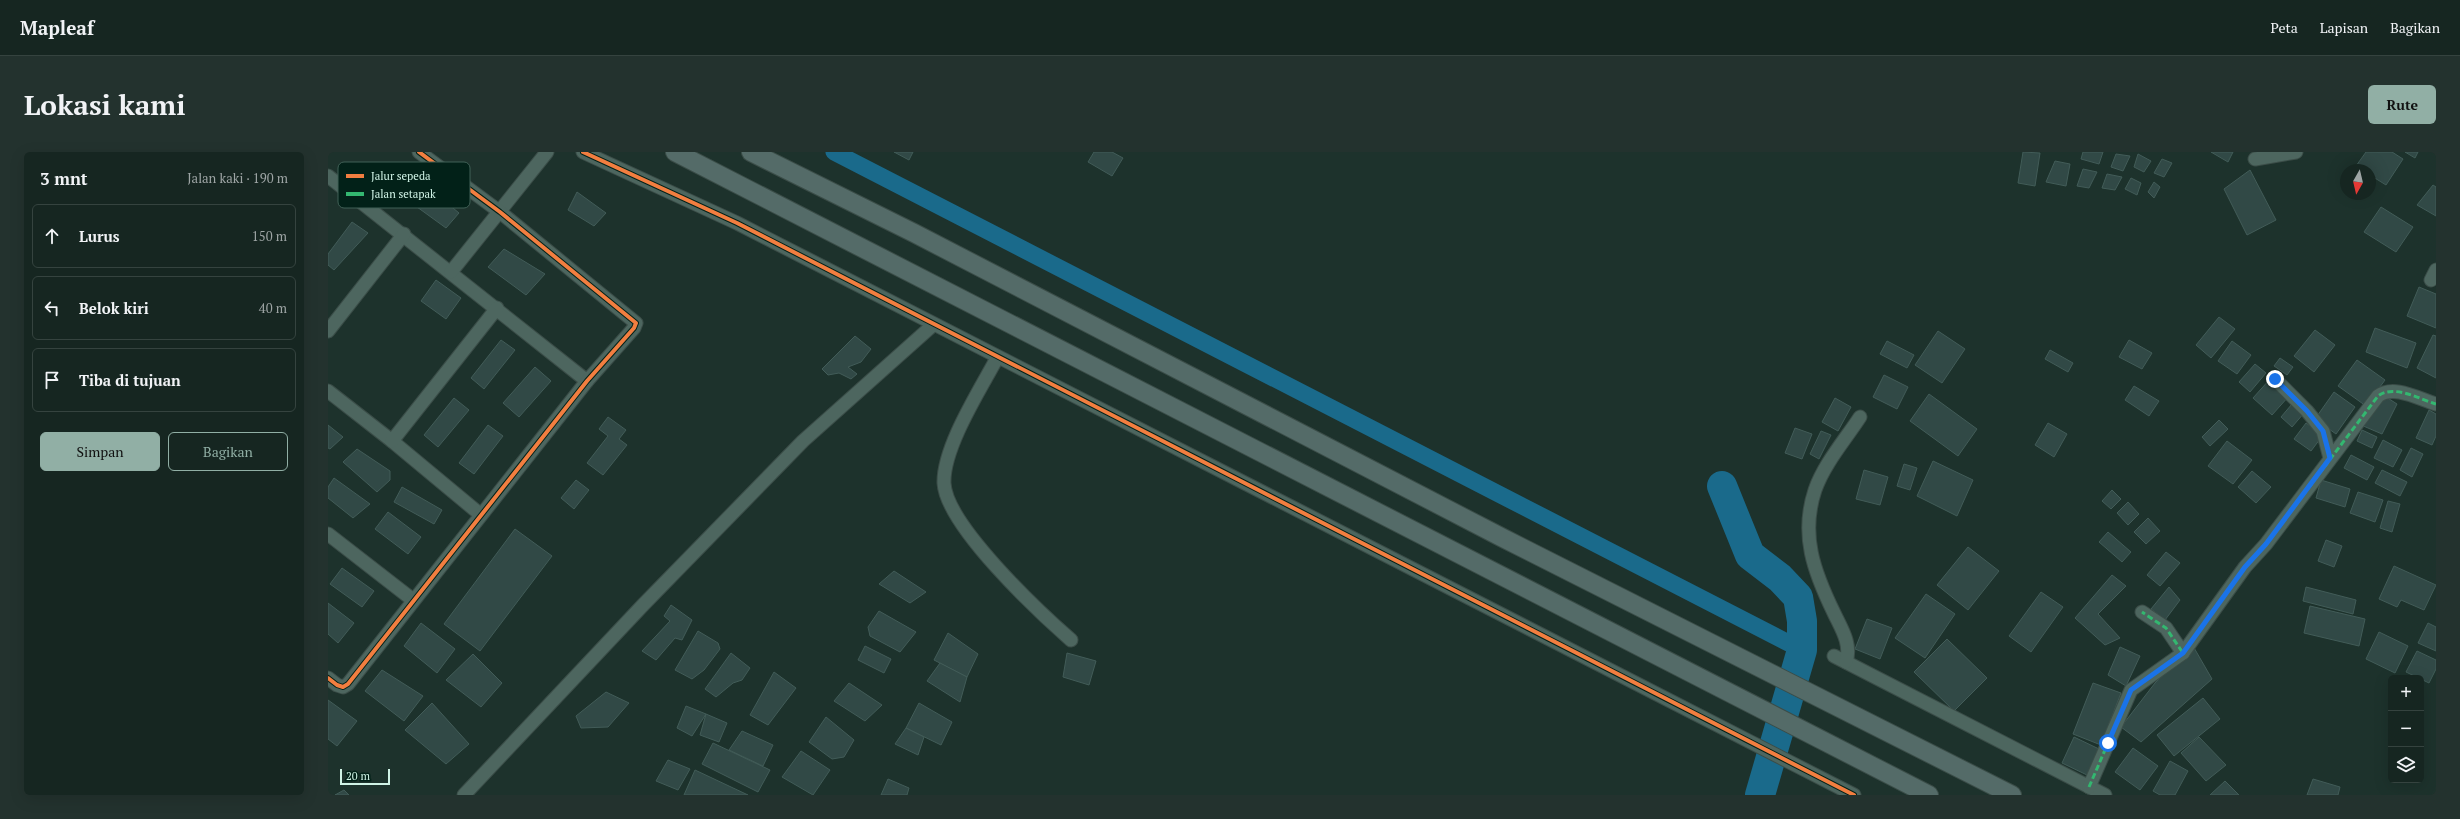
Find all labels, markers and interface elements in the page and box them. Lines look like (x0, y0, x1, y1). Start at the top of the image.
text: Mapleaf (20, 15, 94, 40)
text: Peta (2271, 18, 2298, 37)
text: Lapisan (2320, 18, 2368, 37)
text: Bagikan (2390, 18, 2440, 37)
button: Rute (2368, 85, 2436, 124)
text: Lokasi kami (24, 86, 185, 123)
legend (338, 162, 470, 208)
north arrow (2340, 164, 2376, 200)
text: 3 mnt (40, 167, 88, 190)
text: Jalan kaki · 190 m (187, 169, 288, 187)
text: Jalur sepeda (371, 169, 431, 183)
text: Jalan setapak (371, 187, 436, 201)
icon: ahead (41, 225, 63, 247)
text: Lurus (79, 226, 120, 246)
text: 150 m (252, 227, 287, 245)
icon: left (41, 297, 63, 319)
text: Belok kiri (79, 298, 149, 318)
text: 40 m (259, 299, 287, 317)
icon: arrive (41, 369, 63, 391)
text: Tiba di tujuan (79, 370, 181, 390)
route end (2266, 370, 2284, 388)
button: Simpan (40, 432, 160, 471)
button: Bagikan (168, 432, 288, 471)
map controls (2388, 675, 2424, 783)
button: + (2388, 675, 2424, 711)
button: − (2388, 711, 2424, 747)
route start (2099, 734, 2117, 752)
button: layers (2388, 747, 2424, 783)
scale bar (340, 767, 390, 786)
text: 20 m (346, 769, 370, 783)

